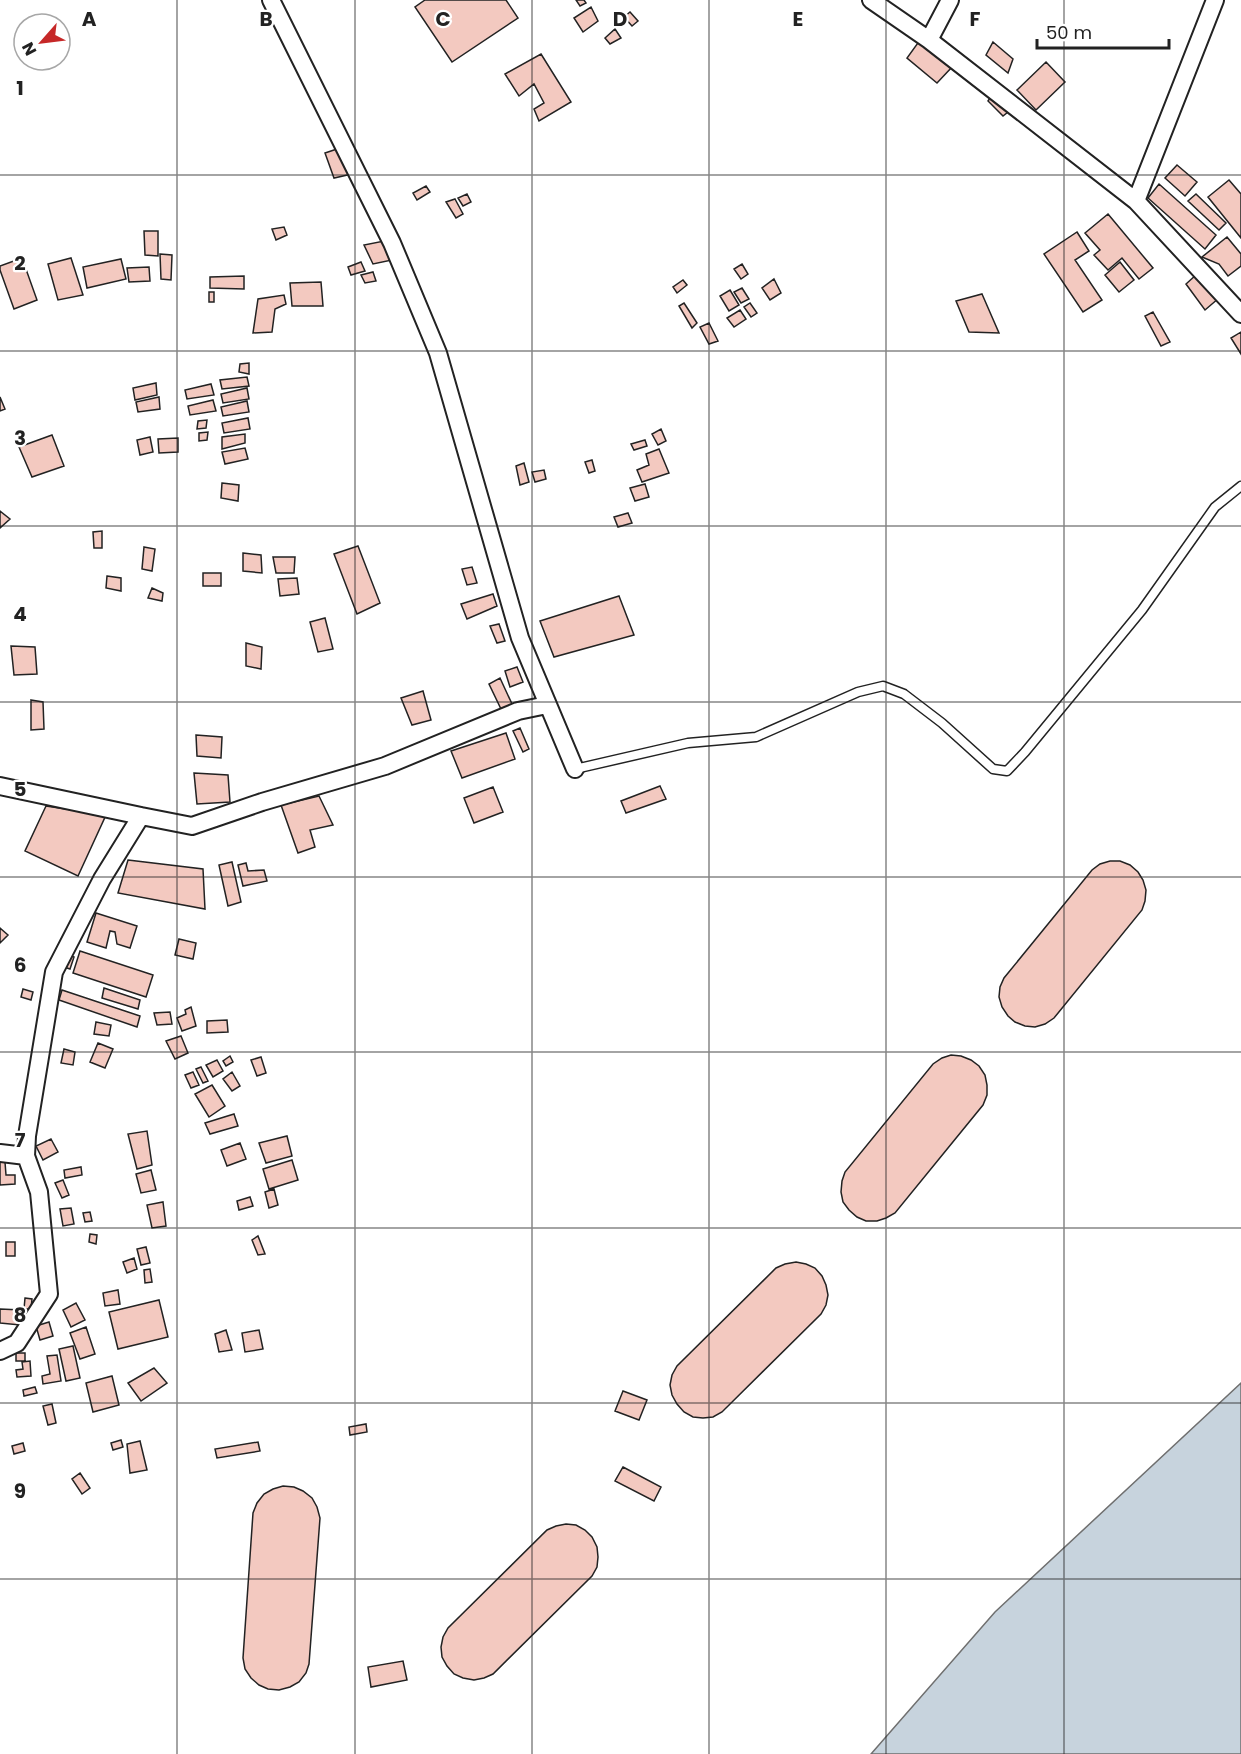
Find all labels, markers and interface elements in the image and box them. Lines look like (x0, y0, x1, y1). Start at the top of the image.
text: A (82, 5, 97, 33)
text: B (259, 5, 273, 33)
text: C (435, 5, 451, 33)
text: D (613, 5, 627, 33)
text: E (793, 5, 803, 33)
text: F (970, 5, 981, 33)
north arrow (12, 12, 72, 72)
scale bar (1037, 12, 1169, 50)
text: 50 m (1046, 20, 1092, 45)
text: N (16, 38, 42, 60)
text: 1 (16, 74, 24, 102)
text: 2 (14, 249, 26, 277)
text: 3 (14, 424, 26, 452)
text: 4 (13, 600, 27, 628)
text: 5 (14, 775, 27, 803)
text: 6 (14, 951, 26, 979)
text: 7 (15, 1126, 26, 1154)
text: 8 (14, 1301, 26, 1329)
text: 9 (14, 1477, 26, 1505)

